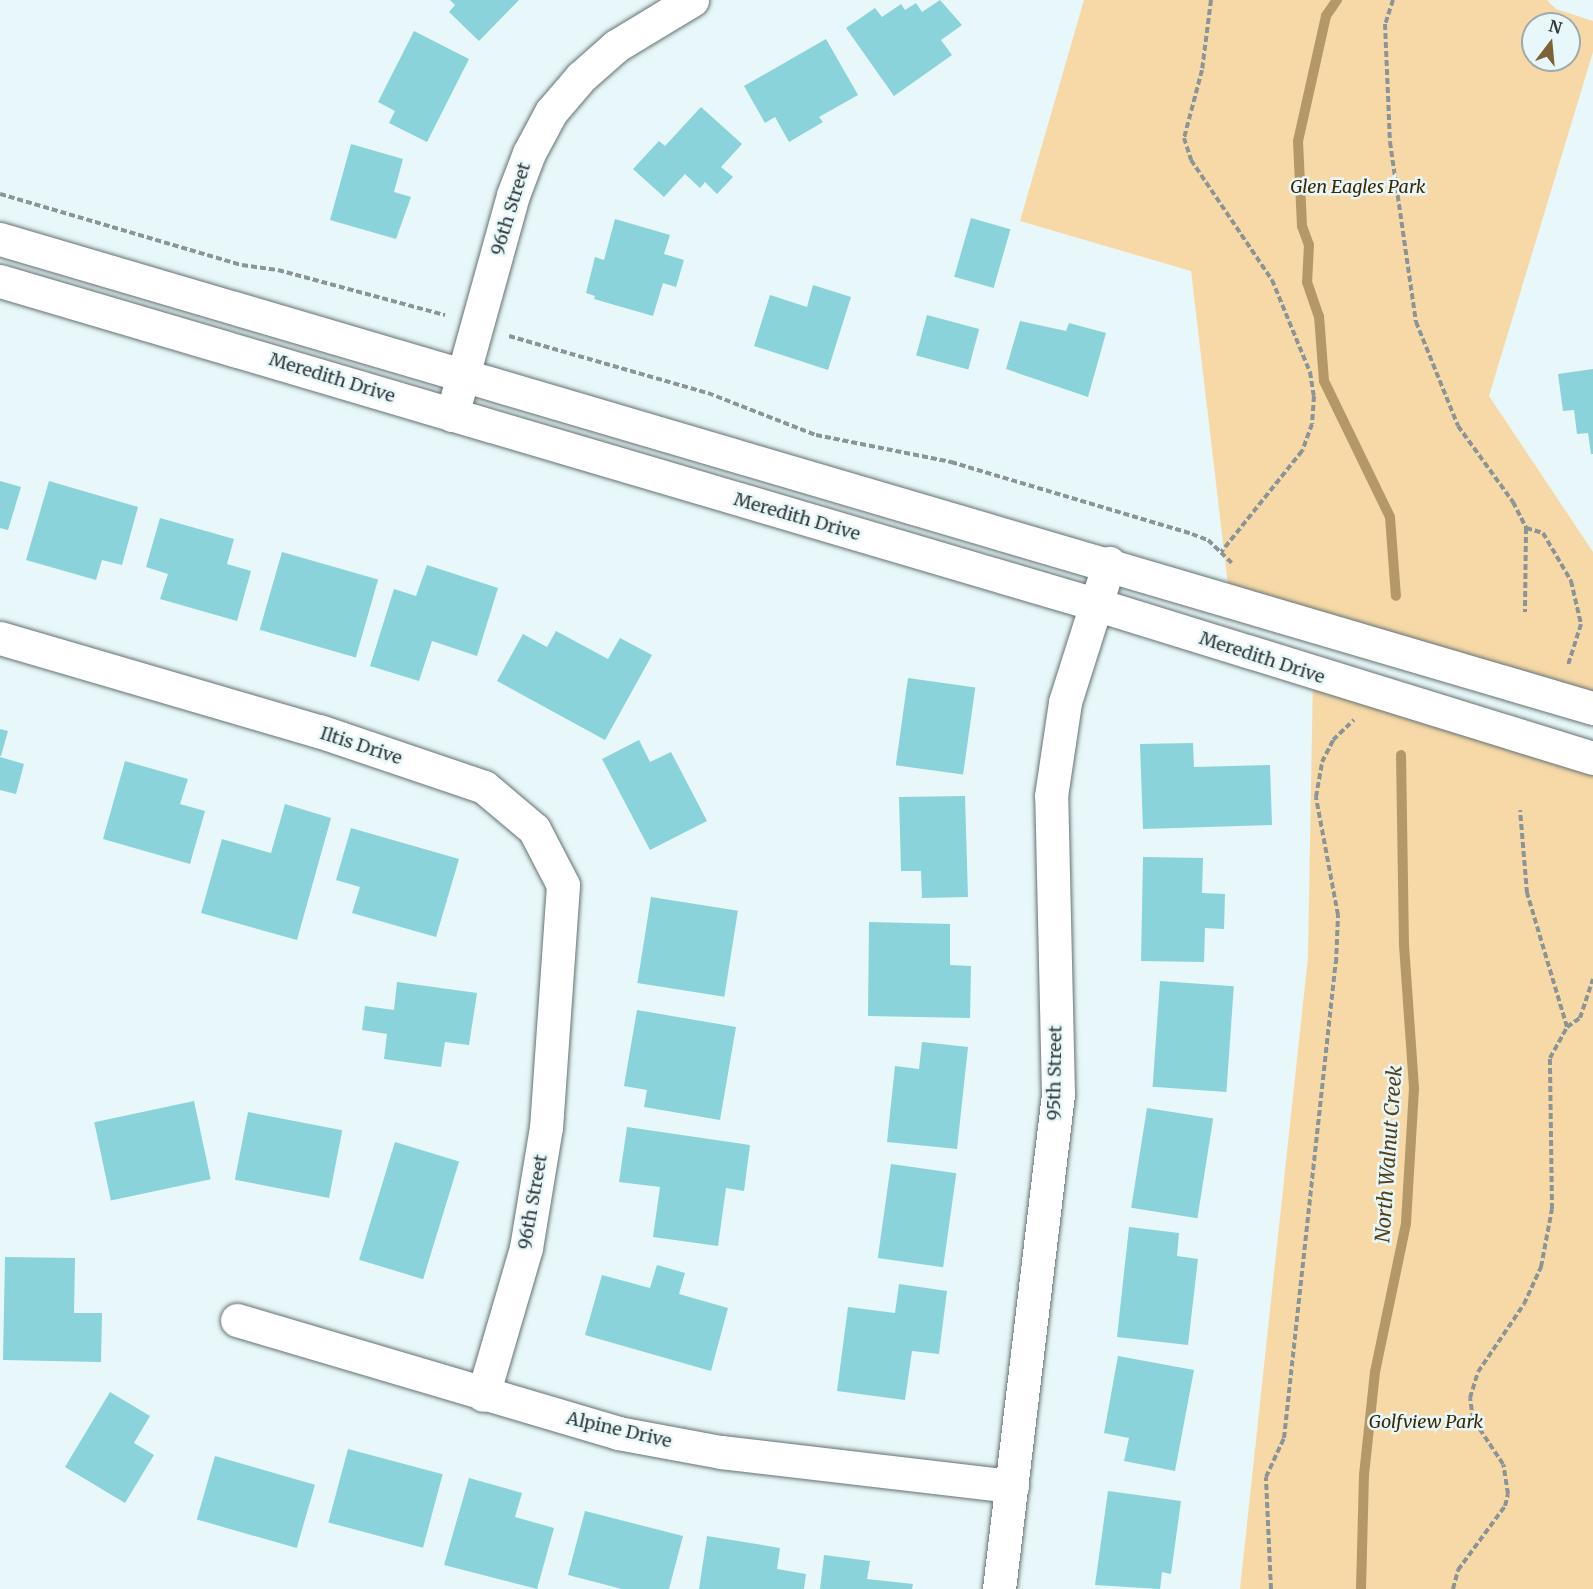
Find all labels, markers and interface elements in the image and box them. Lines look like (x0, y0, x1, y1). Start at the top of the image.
north arrow (1521, 12, 1581, 72)
text: N (1547, 15, 1564, 38)
street label: 96th Street (487, 160, 535, 258)
park label: Glen Eagles Park (1290, 176, 1426, 198)
street label: Meredith Drive (266, 349, 398, 407)
street label: Meredith Drive (731, 489, 863, 545)
street label: Meredith Drive (1197, 628, 1327, 688)
street label: Iltis Drive (317, 723, 405, 769)
street label: 95th Street (1043, 1025, 1067, 1121)
water label: North Walnut Creek (1370, 1065, 1406, 1243)
street label: 96th Street (514, 1153, 552, 1251)
street label: Alpine Drive (564, 1407, 674, 1453)
park label: Golfview Park (1369, 1411, 1483, 1433)

